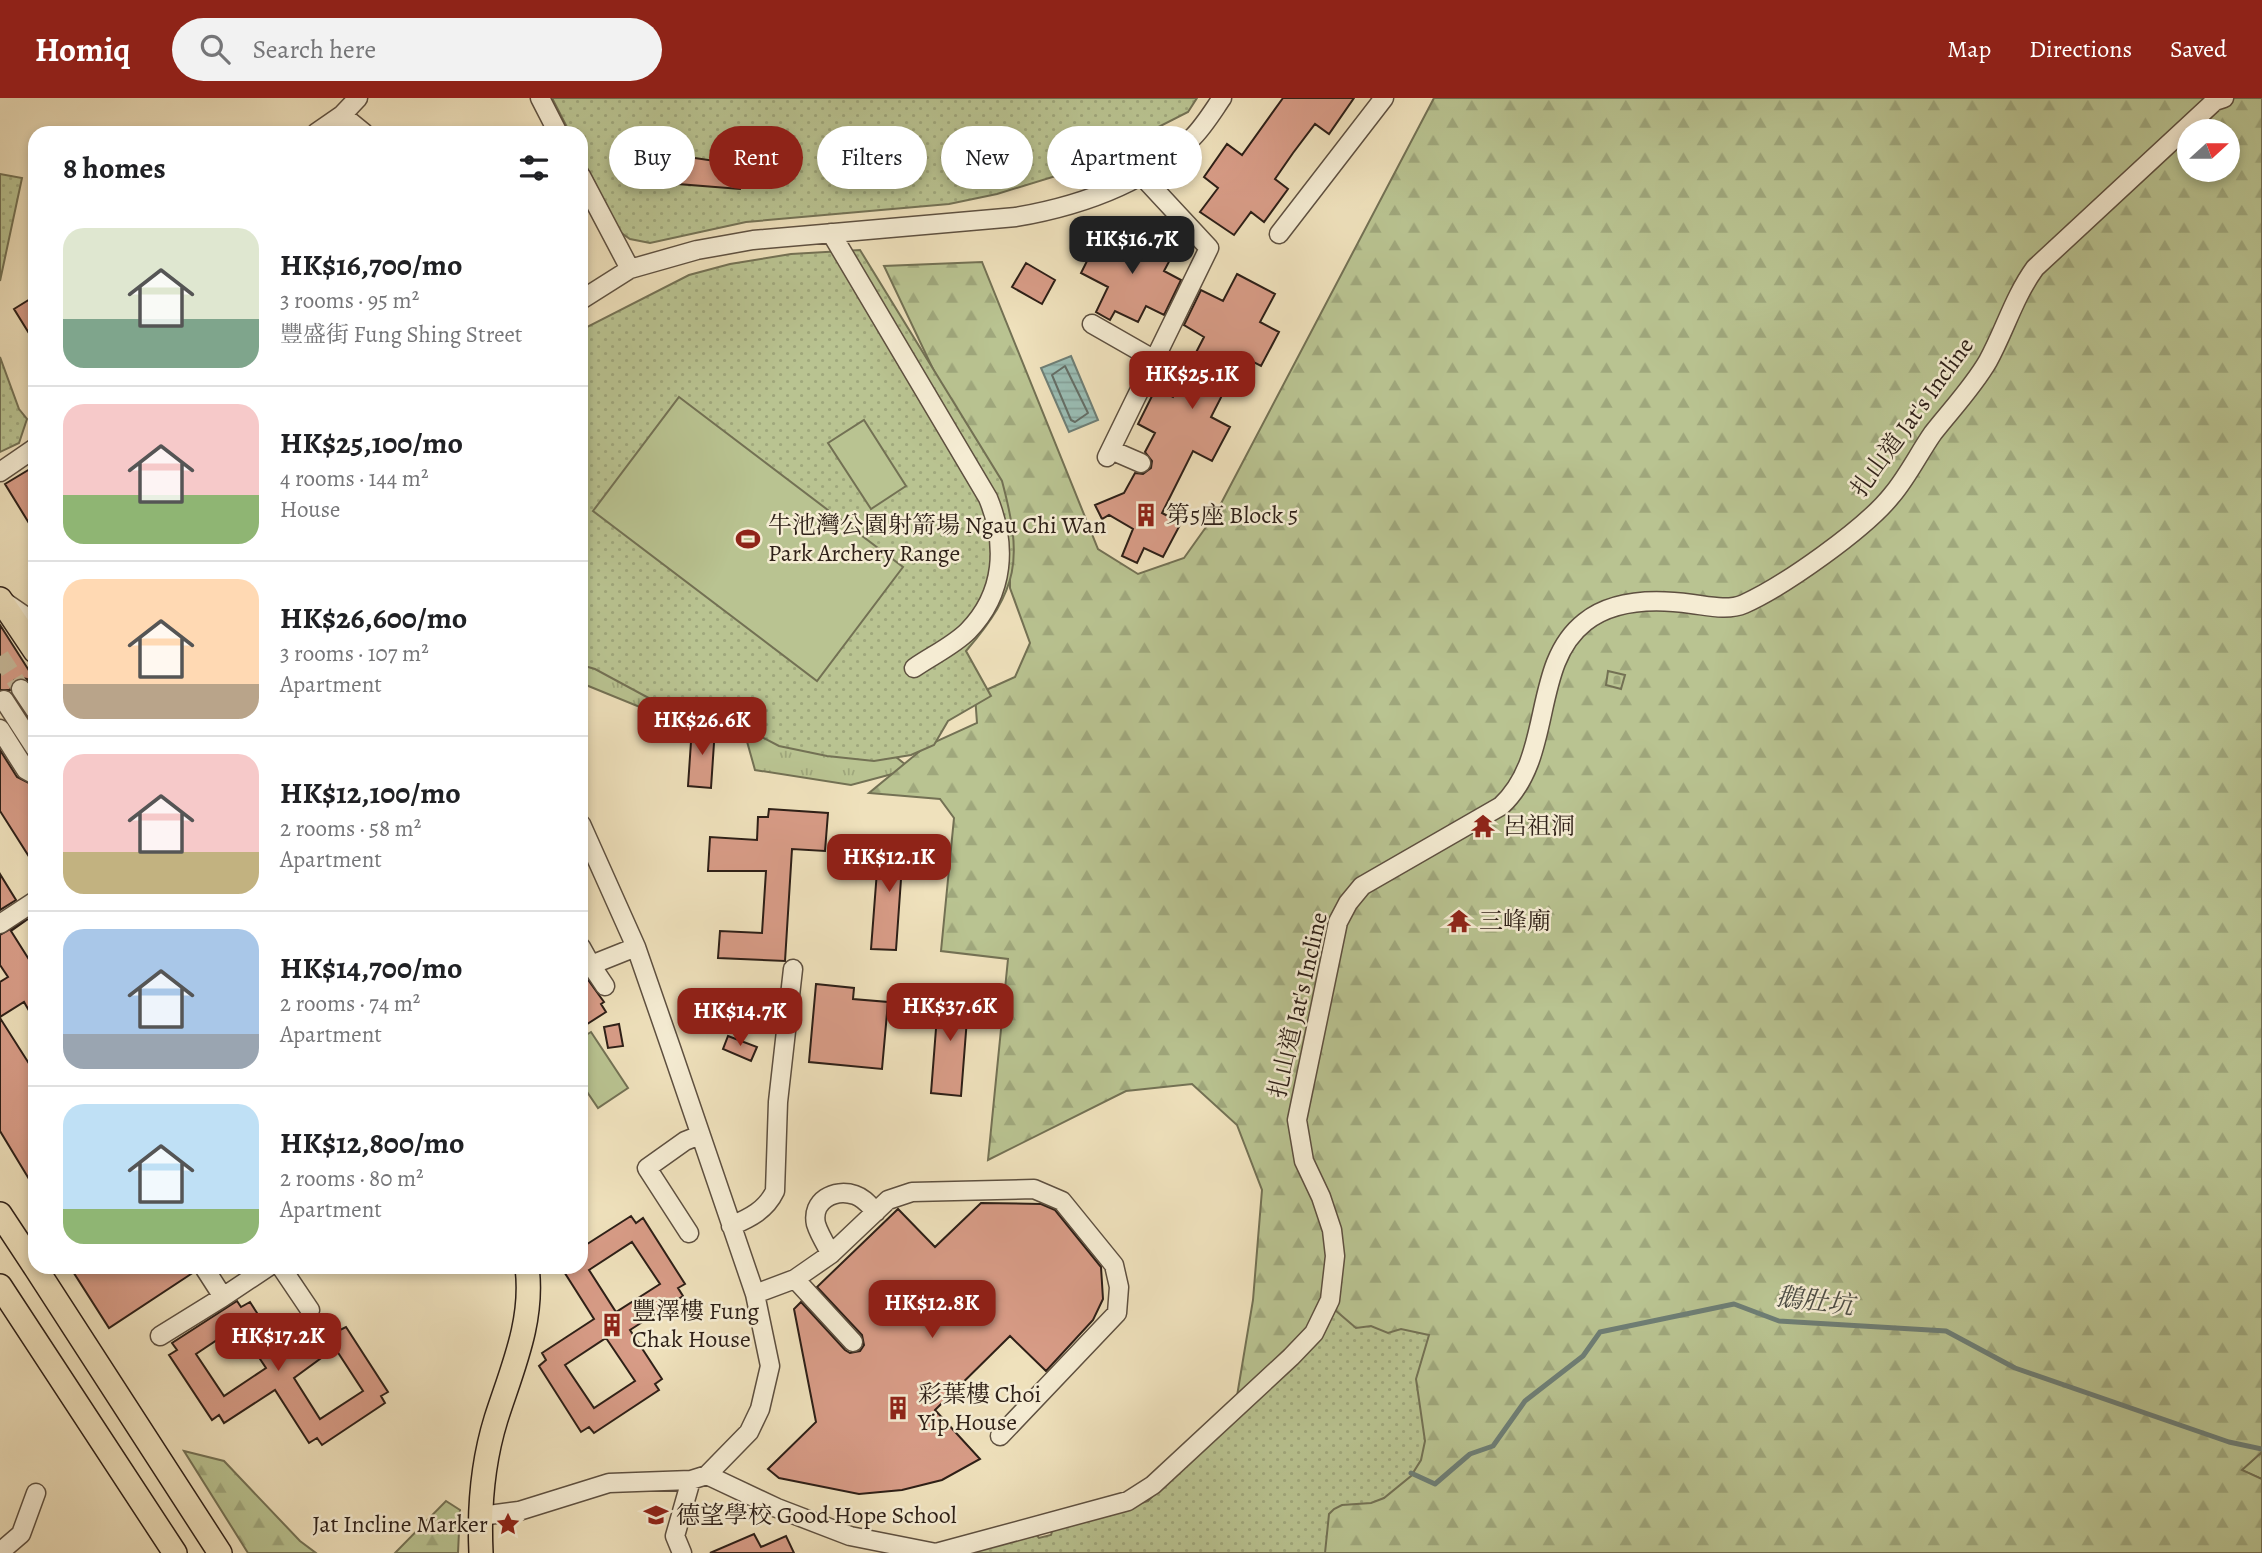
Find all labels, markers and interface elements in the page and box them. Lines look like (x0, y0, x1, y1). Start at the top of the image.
search box (172, 18, 662, 81)
text: Homiq (35, 27, 130, 72)
icon: search (196, 30, 234, 68)
text: Search here (252, 32, 376, 67)
text: Map (1947, 33, 1991, 65)
text: Directions (2029, 33, 2132, 65)
text: Saved (2170, 33, 2227, 65)
north arrow (2177, 119, 2240, 182)
map controls (2177, 119, 2240, 182)
chip: Buy (609, 126, 695, 189)
chip: Rent (709, 126, 803, 189)
chip: Filters (817, 126, 927, 189)
chip: New (941, 126, 1033, 189)
chip: Apartment (1047, 126, 1202, 189)
text: 8 homes (63, 148, 166, 188)
icon: filters (515, 149, 553, 187)
pin: HK$16.7K (1060, 216, 1204, 276)
text: HK$16.7K (1085, 223, 1179, 254)
text: HK$16,700/mo (280, 245, 462, 285)
icon: home (119, 256, 203, 340)
text: 3 rooms · 95 m² (280, 285, 419, 316)
text: 豐盛街 Fung Shing Street (280, 319, 522, 350)
street label: 扎山道 Jat's Incline (1843, 331, 1981, 503)
pin: HK$25.1K (1120, 352, 1264, 411)
text: HK$25.1K (1145, 358, 1239, 389)
text: HK$25,100/mo (280, 423, 463, 463)
icon: home (119, 432, 203, 516)
text: 4 rooms · 144 m² (280, 463, 428, 494)
text: House (280, 494, 340, 525)
place label: 第5座 Block 5 (1166, 499, 1298, 531)
building icon: 第5座 Block 5 (1132, 501, 1160, 529)
place label: 牛池灣公園射箭場 Ngau Chi Wan Park Archery Range (768, 509, 1106, 569)
sports icon: 牛池灣公園射箭場 Ngau Chi Wan Park Archery Range (734, 525, 762, 553)
text: HK$26,600/mo (280, 598, 467, 638)
icon: home (119, 607, 203, 691)
text: 3 rooms · 107 m² (280, 638, 429, 669)
text: Apartment (280, 669, 382, 700)
pin: HK$26.6K (630, 698, 774, 757)
text: HK$26.6K (653, 704, 751, 735)
text: HK$12,100/mo (280, 773, 461, 813)
icon: home (119, 782, 203, 866)
place label: 呂祖洞 (1503, 810, 1575, 842)
temple icon: 呂祖洞 (1469, 812, 1497, 840)
text: 2 rooms · 58 m² (280, 813, 421, 844)
pin: HK$12.1K (817, 834, 961, 894)
text: HK$12.1K (843, 841, 935, 872)
text: Apartment (280, 844, 382, 875)
place label: 三峰廟 (1479, 905, 1551, 937)
temple icon: 三峰廟 (1445, 907, 1473, 935)
street label: 扎山道 Jat's Incline (1261, 909, 1335, 1101)
text: HK$14,700/mo (280, 948, 463, 988)
icon: home (119, 957, 203, 1041)
pin: HK$37.6K (878, 984, 1022, 1043)
text: 2 rooms · 74 m² (280, 988, 420, 1019)
pin: HK$14.7K (668, 988, 812, 1048)
text: HK$37.6K (903, 990, 997, 1021)
text: HK$14.7K (693, 995, 787, 1026)
text: Apartment (280, 1019, 382, 1050)
text: HK$12,800/mo (280, 1123, 464, 1163)
icon: home (119, 1132, 203, 1216)
text: 2 rooms · 80 m² (280, 1163, 424, 1194)
text: Apartment (280, 1194, 382, 1225)
water label: 鵝肚坑 (1774, 1279, 1860, 1324)
pin: HK$12.8K (860, 1280, 1004, 1340)
text: HK$12.8K (885, 1287, 979, 1318)
place label: 豐澤樓 Fung Chak House (632, 1295, 759, 1355)
building icon: 豐澤樓 Fung Chak House (598, 1311, 626, 1339)
pin: HK$17.2K (206, 1314, 350, 1373)
text: HK$17.2K (231, 1320, 325, 1351)
place label: 彩葉樓 Choi Yip House (917, 1378, 1041, 1438)
building icon: 彩葉樓 Choi Yip House (884, 1394, 912, 1422)
place label: 德望學校 Good Hope School (676, 1499, 957, 1531)
school or university icon: 德望學校 Good Hope School (642, 1501, 670, 1529)
place label: Jat Incline Marker (312, 1508, 488, 1540)
place icon: Jat Incline Marker (494, 1510, 522, 1538)

